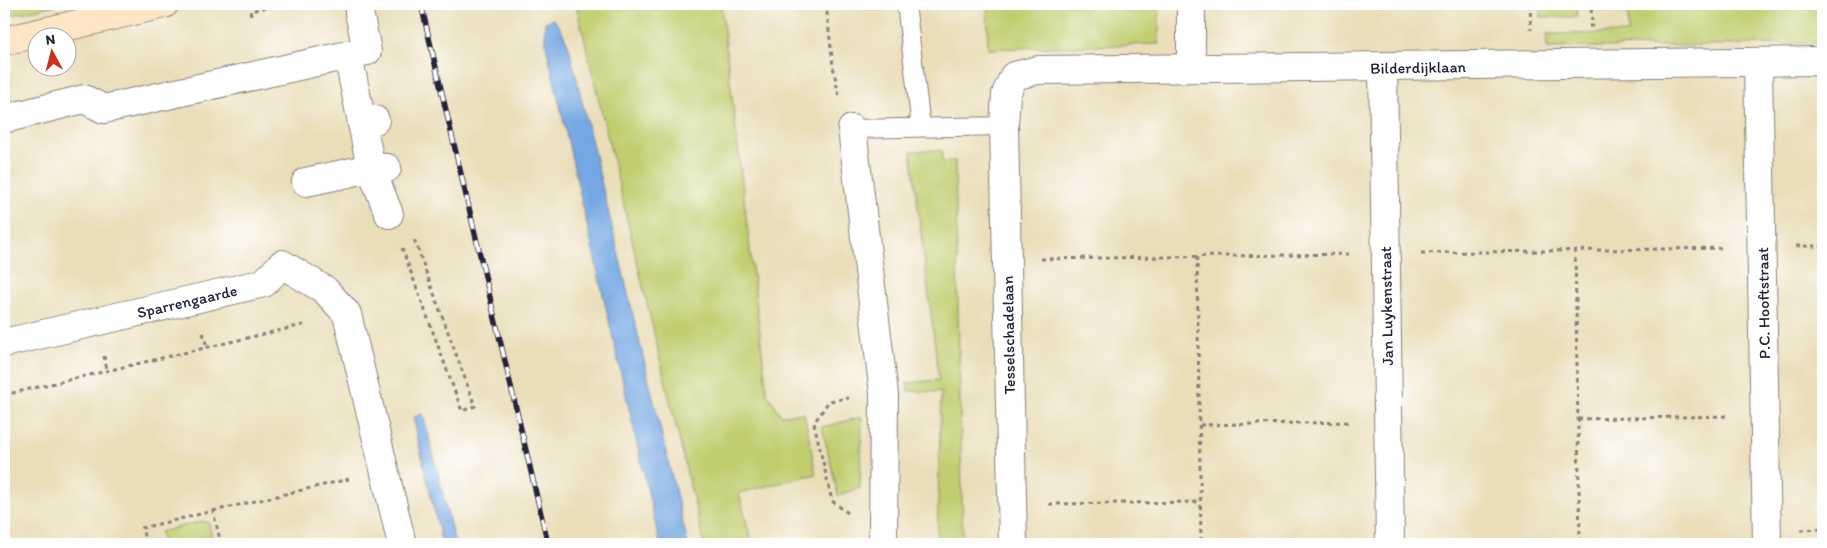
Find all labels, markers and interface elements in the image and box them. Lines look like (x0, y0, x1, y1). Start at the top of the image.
north arrow (28, 28, 78, 78)
text: N (45, 31, 56, 49)
street label: Bilderdijklaan (1370, 57, 1467, 78)
street label: Jan Luykenstraat (1376, 246, 1397, 366)
street label: P.C. Hooftstraat (1753, 247, 1774, 359)
street label: Tesselschadelaan (998, 275, 1019, 395)
street label: Sparrengaarde (135, 281, 239, 322)

